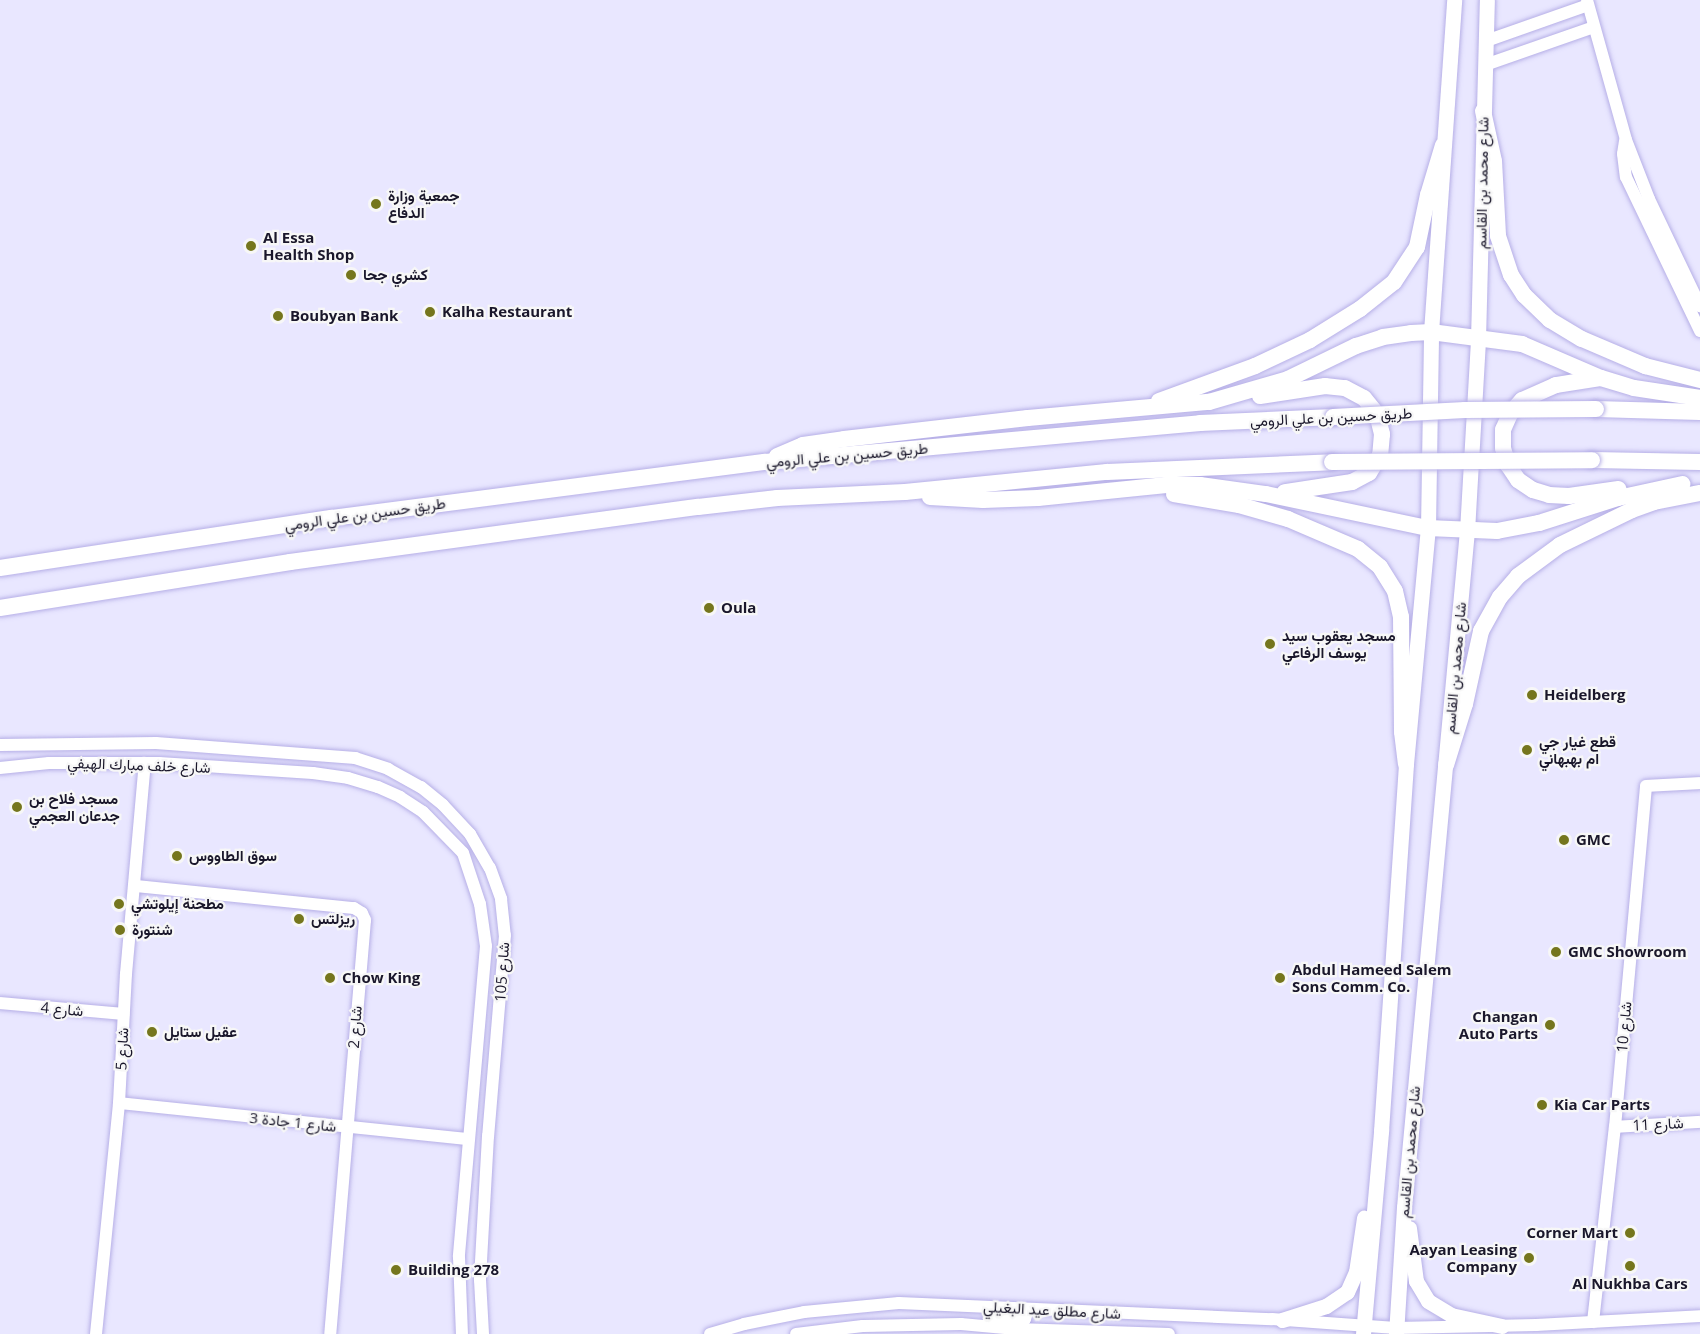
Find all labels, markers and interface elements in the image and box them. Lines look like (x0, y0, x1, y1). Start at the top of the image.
street label: شارع محمد بن القاسم (1472, 117, 1492, 249)
place label: جمعية وزارة الدفاع (388, 186, 459, 221)
marker: جمعية وزارة الدفاع (369, 197, 383, 211)
place label: Al Essa Health Shop (263, 228, 354, 263)
marker: Al Essa Health Shop (244, 239, 258, 253)
place label: كشري جحا (363, 266, 428, 284)
marker: كشري جحا (344, 268, 358, 282)
place label: Kalha Restaurant (442, 303, 572, 321)
marker: Kalha Restaurant (423, 305, 437, 319)
place label: Boubyan Bank (290, 307, 398, 325)
marker: Boubyan Bank (271, 309, 285, 323)
street label: طريق حسين بن علي الرومي (1249, 404, 1413, 430)
street label: طريق حسين بن علي الرومي (765, 439, 929, 471)
street label: طريق حسين بن علي الرومي (283, 494, 447, 534)
place label: Oula (721, 599, 756, 617)
marker: Oula (702, 601, 716, 615)
street label: شارع محمد بن القاسم (1440, 601, 1470, 735)
place label: مسجد يعقوب سيد يوسف الرفاعي (1282, 626, 1396, 661)
marker: مسجد يعقوب سيد يوسف الرفاعي (1263, 637, 1277, 651)
place label: Heidelberg (1544, 686, 1625, 704)
marker: Heidelberg (1525, 688, 1539, 702)
place label: قطع غيار جي ام بهبهاني (1539, 732, 1616, 767)
marker: قطع غيار جي ام بهبهاني (1520, 743, 1534, 757)
street label: شارع خلف مبارك الهيفي (67, 754, 211, 776)
place label: مسجد فلاح بن جدعان العجمي (29, 789, 120, 824)
marker: مسجد فلاح بن جدعان العجمي (10, 800, 24, 814)
place label: GMC (1576, 831, 1611, 849)
marker: GMC (1557, 833, 1571, 847)
place label: سوق الطاووس (189, 847, 277, 865)
marker: سوق الطاووس (170, 849, 184, 863)
place label: مطحنة إيلوتشي (131, 895, 224, 913)
marker: مطحنة إيلوتشي (112, 897, 126, 911)
place label: ريزلتس (311, 910, 355, 928)
marker: ريزلتس (292, 912, 306, 926)
place label: شنتورة (132, 921, 173, 939)
marker: شنتورة (113, 923, 127, 937)
street label: شارع 105 (491, 942, 513, 1002)
place label: GMC Showroom (1568, 943, 1687, 961)
marker: GMC Showroom (1549, 945, 1563, 959)
place label: Abdul Hameed Salem Sons Comm. Co. (1292, 960, 1452, 995)
place label: Chow King (342, 969, 420, 987)
marker: Chow King (323, 971, 337, 985)
marker: Abdul Hameed Salem Sons Comm. Co. (1273, 971, 1287, 985)
street label: شارع 4 (40, 998, 84, 1020)
street label: شارع 10 (1613, 1001, 1635, 1053)
street label: شارع 2 (345, 1005, 365, 1049)
place label: Changan Auto Parts (1459, 1007, 1538, 1042)
marker: Changan Auto Parts (1543, 1018, 1557, 1032)
place label: عقيل ستايل (164, 1023, 237, 1041)
marker: عقيل ستايل (145, 1025, 159, 1039)
street label: شارع 5 (112, 1027, 132, 1071)
street label: شارع محمد بن القاسم (1394, 1085, 1424, 1219)
place label: Kia Car Parts (1554, 1096, 1650, 1114)
marker: Kia Car Parts (1535, 1098, 1549, 1112)
street label: شارع 1 جادة 3 (249, 1108, 337, 1136)
street label: شارع 11 (1632, 1114, 1684, 1134)
place label: Corner Mart (1526, 1224, 1618, 1242)
marker: Corner Mart (1623, 1226, 1637, 1240)
place label: Aayan Leasing Company (1409, 1240, 1517, 1275)
marker: Aayan Leasing Company (1522, 1251, 1536, 1265)
marker: Al Nukhba Cars (1623, 1259, 1637, 1273)
place label: Building 278 (408, 1261, 499, 1279)
marker: Building 278 (389, 1263, 403, 1277)
place label: Al Nukhba Cars (1572, 1275, 1688, 1293)
street label: شارع مطلق عيد البغيلي (983, 1297, 1121, 1323)

